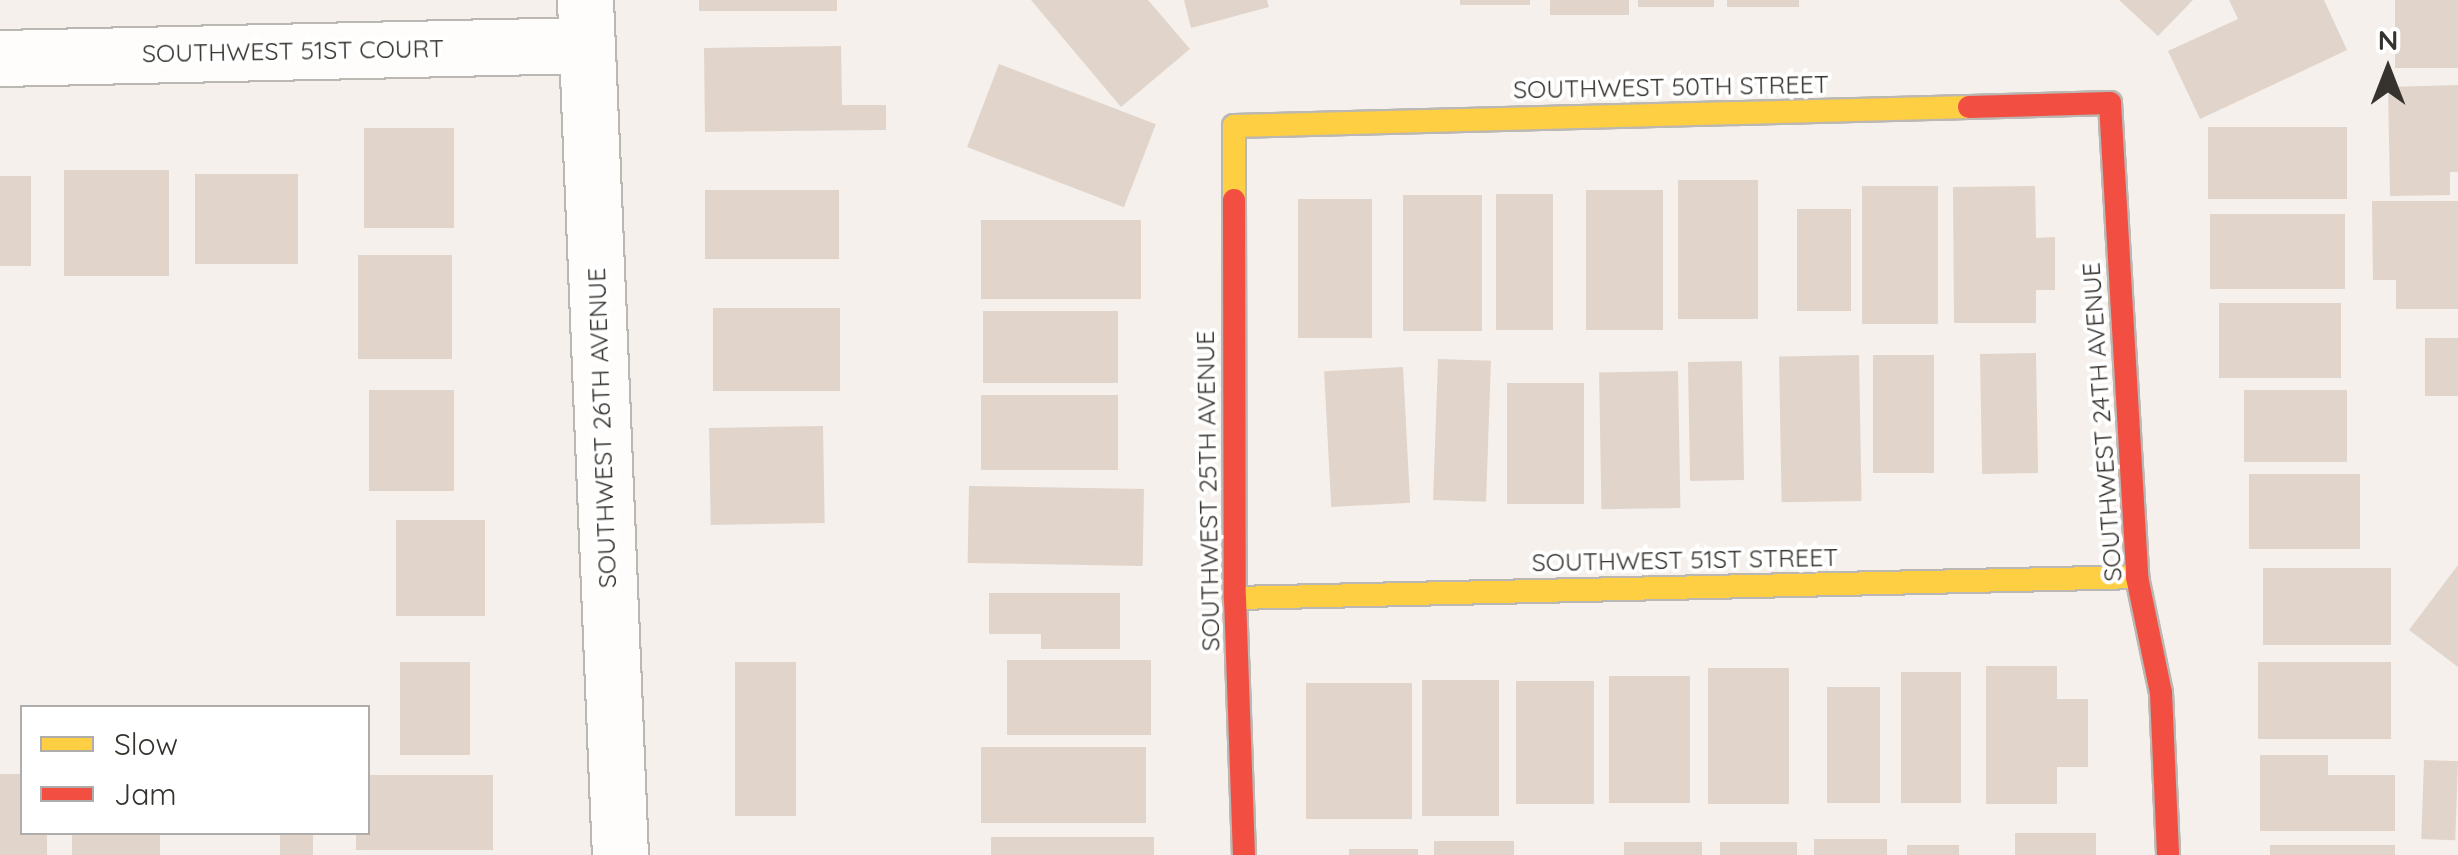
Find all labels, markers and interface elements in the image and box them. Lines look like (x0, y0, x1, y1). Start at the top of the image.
north arrow (2338, 20, 2438, 120)
text: N (2378, 22, 2398, 57)
street label: SOUTHWEST 51ST COURT (142, 33, 444, 69)
street label: SOUTHWEST 50TH STREET (1513, 69, 1829, 105)
street label: SOUTHWEST 24TH AVENUE (2076, 261, 2128, 583)
street label: SOUTHWEST 26TH AVENUE (581, 267, 623, 589)
street label: SOUTHWEST 25TH AVENUE (1190, 330, 1226, 652)
street label: SOUTHWEST 51ST STREET (1531, 542, 1839, 578)
legend (20, 705, 370, 835)
text: Slow (114, 725, 178, 763)
text: Jam (114, 775, 177, 813)

